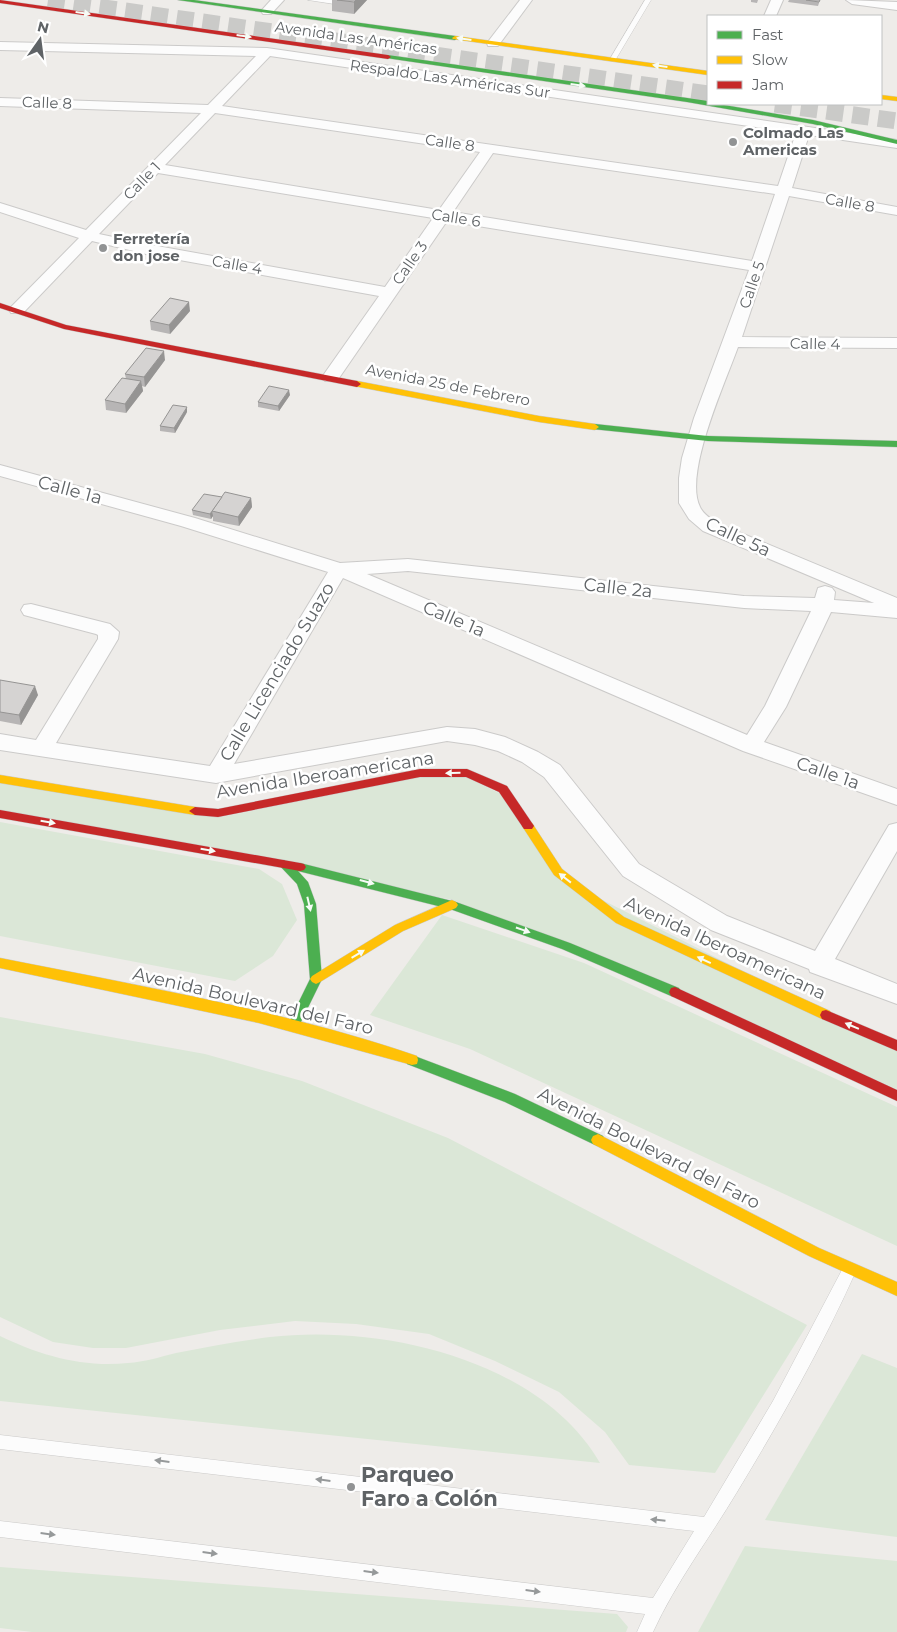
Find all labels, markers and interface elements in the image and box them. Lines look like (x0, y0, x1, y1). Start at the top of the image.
one-way arrow (75, 9, 91, 17)
north arrow (15, 15, 65, 65)
legend (707, 15, 882, 105)
text: N (35, 17, 51, 37)
street label: Avenida Las Américas (274, 17, 438, 58)
text: Fast (752, 25, 783, 44)
one-way arrow (236, 33, 252, 41)
one-way arrow (456, 35, 472, 43)
text: Slow (752, 50, 788, 69)
street label: Respaldo Las Américas Sur (349, 55, 552, 102)
one-way arrow (652, 62, 668, 70)
text: Jam (751, 75, 784, 94)
one-way arrow (570, 81, 586, 89)
street label: Calle 8 (22, 92, 72, 113)
place label: Colmado Las Americas (742, 123, 844, 159)
street label: Calle 8 (424, 130, 476, 155)
marker: Colmado Las Americas (727, 136, 739, 148)
street label: Calle 1 (119, 158, 164, 204)
street label: Calle 8 (824, 189, 876, 216)
street label: Calle 6 (430, 204, 482, 231)
place label: Ferretería don jose (113, 229, 190, 265)
street label: Calle 3 (388, 237, 431, 288)
marker: Ferretería don jose (97, 242, 109, 254)
street label: Calle 4 (211, 251, 264, 278)
street label: Calle 5 (735, 259, 768, 311)
street label: Calle 4 (790, 334, 840, 353)
street label: Avenida 25 de Febrero (364, 359, 532, 410)
street label: Calle 1a (35, 471, 105, 509)
street label: Calle 5a (702, 512, 774, 562)
street label: Calle 2a (582, 573, 654, 603)
street label: Calle Licenciado Suazo (215, 579, 339, 765)
street label: Calle 1a (419, 596, 489, 642)
street label: Avenida Iberoamericana (215, 747, 435, 803)
street label: Calle 1a (793, 752, 863, 794)
one-way arrow (444, 769, 460, 777)
one-way arrow (40, 819, 56, 827)
one-way arrow (200, 847, 216, 855)
one-way arrow (559, 872, 572, 883)
one-way arrow (360, 879, 375, 887)
street label: Avenida Iberoamericana (621, 892, 829, 1004)
one-way arrow (305, 897, 313, 912)
one-way arrow (515, 927, 530, 934)
one-way arrow (351, 949, 364, 958)
one-way arrow (697, 956, 711, 964)
street label: Avenida Boulevard del Faro (131, 963, 375, 1039)
one-way arrow (845, 1022, 859, 1030)
street label: Avenida Boulevard del Faro (534, 1082, 764, 1214)
one-way arrow (153, 1457, 169, 1465)
place label: Parqueo Faro a Colón (361, 1462, 498, 1511)
one-way arrow (315, 1476, 331, 1484)
marker: Parqueo Faro a Colón (345, 1481, 357, 1493)
one-way arrow (650, 1516, 666, 1524)
one-way arrow (41, 1530, 57, 1538)
one-way arrow (202, 1549, 218, 1557)
one-way arrow (364, 1568, 380, 1576)
one-way arrow (525, 1587, 541, 1595)

